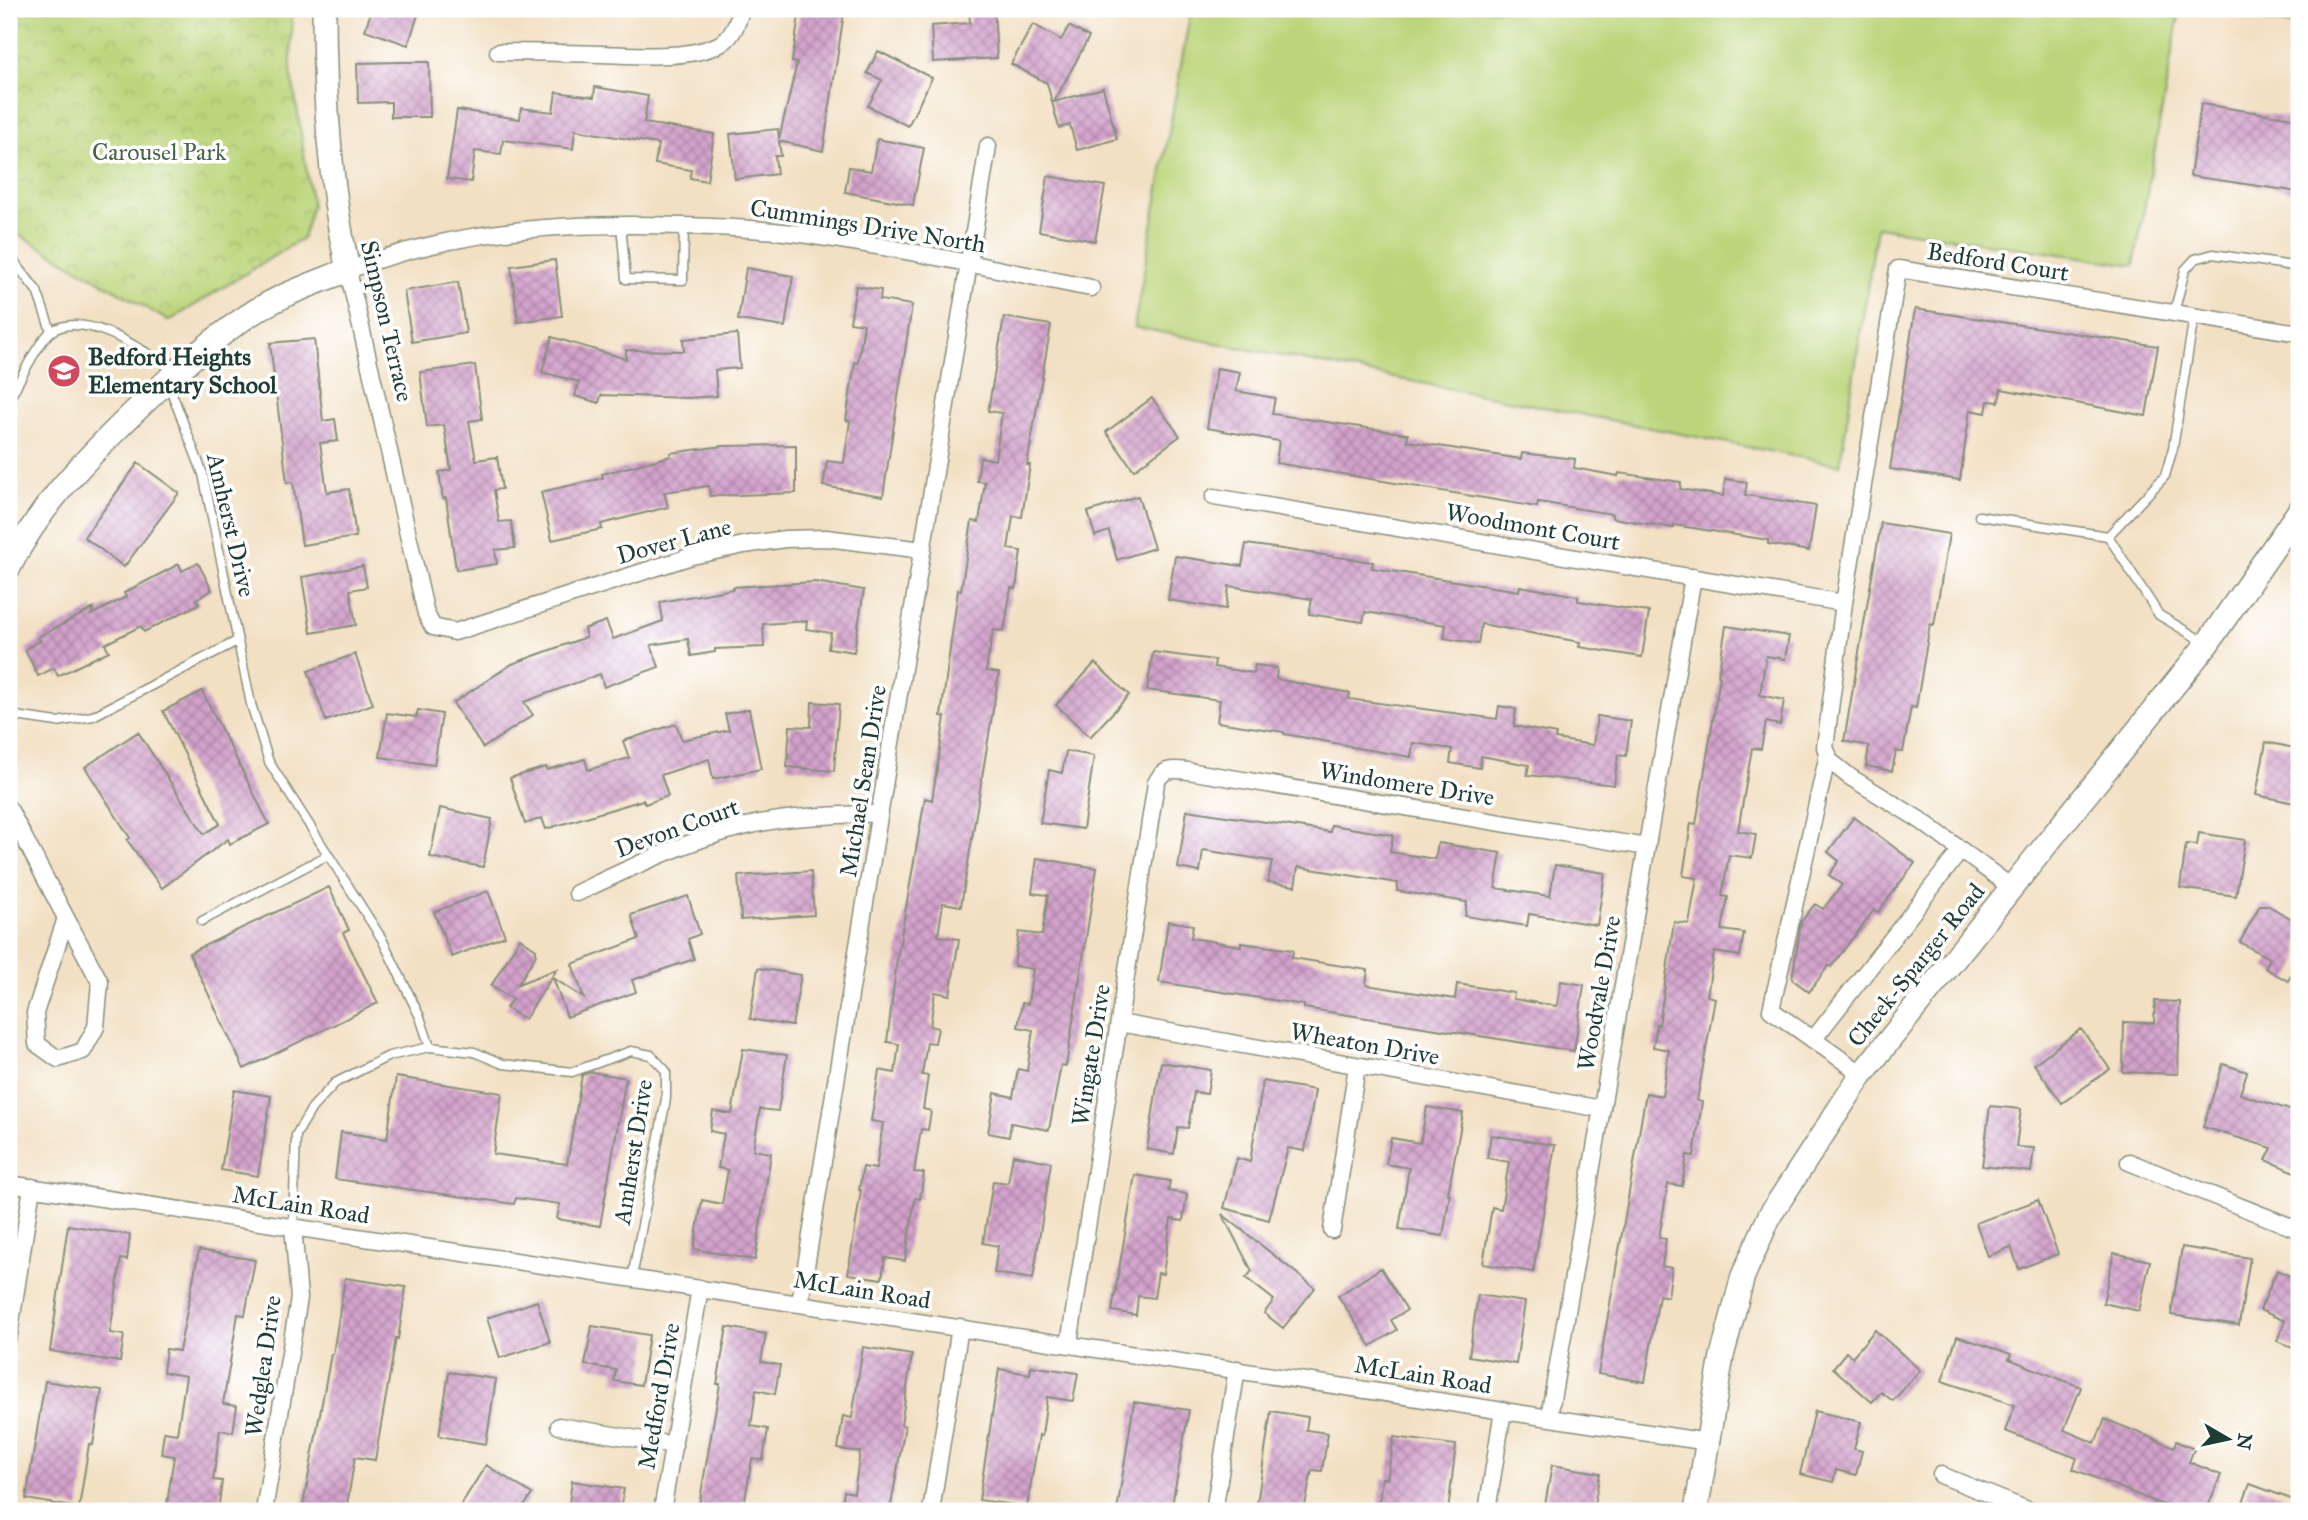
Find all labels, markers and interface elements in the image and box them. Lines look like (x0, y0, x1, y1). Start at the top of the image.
park label: Carousel Park (92, 137, 227, 167)
street label: Cummings Drive North (748, 193, 988, 259)
street label: Bedford Court (1925, 236, 2071, 288)
street label: Simpson Terrace (354, 237, 420, 405)
place label: Bedford Heights Elementary School (88, 342, 277, 400)
school or university icon: Bedford Heights Elementary School (45, 352, 83, 390)
street label: Amherst Drive (200, 449, 262, 600)
street label: Woodmont Court (1444, 497, 1623, 557)
street label: Dover Lane (613, 511, 735, 571)
street label: Michael Sean Drive (833, 683, 893, 879)
street label: Windomere Drive (1318, 755, 1496, 813)
street label: Devon Court (611, 792, 743, 864)
street label: Cheek-Sparger Road (1841, 877, 1991, 1053)
street label: Woodvale Drive (1571, 913, 1627, 1073)
street label: Wingate Drive (1065, 982, 1117, 1128)
street label: Wheaton Drive (1288, 1016, 1442, 1072)
street label: Amherst Drive (607, 1077, 659, 1228)
street label: McLain Road (230, 1179, 372, 1231)
street label: McLain Road (791, 1264, 933, 1316)
street label: Wedglea Drive (238, 1293, 288, 1439)
street label: Medford Drive (631, 1320, 687, 1472)
street label: McLain Road (1352, 1349, 1494, 1401)
north arrow (2192, 1404, 2262, 1474)
text: N (2232, 1432, 2257, 1451)

